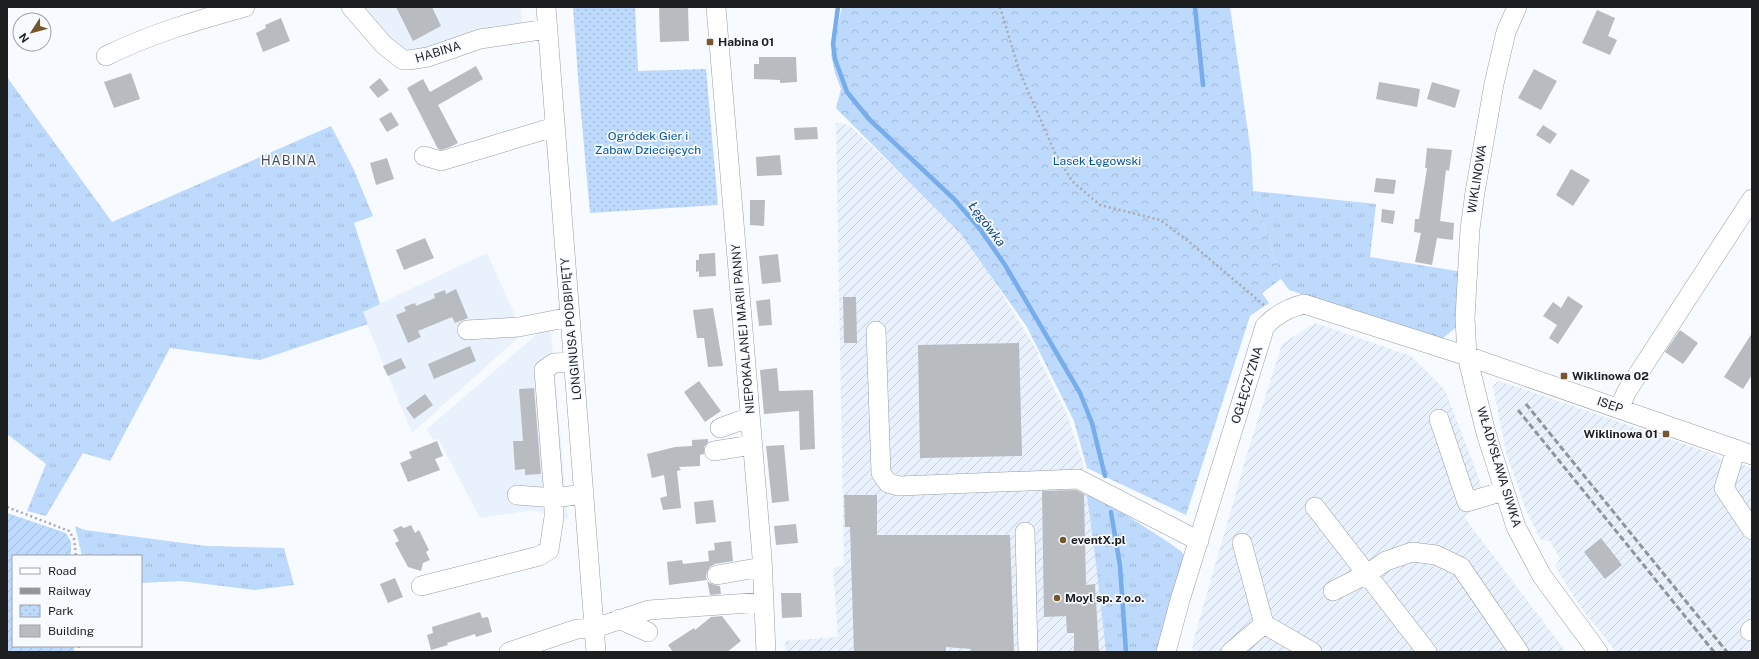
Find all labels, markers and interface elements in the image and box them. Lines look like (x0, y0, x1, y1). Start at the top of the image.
north arrow (12, 12, 52, 52)
text: N (17, 31, 31, 45)
place label: Habina 01 (718, 35, 774, 49)
marker: Habina 01 (705, 37, 715, 47)
street label: HABINA (414, 38, 463, 66)
park label: Ogródek Gier i Zabaw Dziecięcych (595, 129, 701, 157)
street label: WIKLINOWA (1465, 143, 1489, 214)
district label: HABINA (261, 153, 317, 168)
park label: Lasek Łęgowski (1053, 154, 1141, 168)
water label: Łęgówka (965, 199, 1009, 249)
street label: NIEPOKALANEJ MARII PANNY (729, 242, 757, 415)
street label: LONGINUSA PODBIPIĘTY (558, 256, 584, 401)
street label: OGŁĘCZYZNA (1229, 344, 1266, 425)
place label: Wiklinowa 02 (1572, 369, 1649, 383)
marker: Wiklinowa 02 (1559, 371, 1569, 381)
street label: ISEP (1595, 394, 1625, 416)
street label: WŁADYSŁAWA SIWKA (1474, 405, 1524, 529)
place label: Wiklinowa 01 (1584, 427, 1658, 441)
marker: Wiklinowa 01 (1661, 429, 1671, 439)
place label: eventX.pl (1071, 533, 1126, 547)
marker: eventX.pl (1058, 535, 1068, 545)
legend (12, 555, 142, 647)
text: Road (48, 564, 76, 578)
text: Railway (48, 584, 92, 598)
place label: Moyl sp. z o.o. (1065, 591, 1144, 605)
marker: Moyl sp. z o.o. (1052, 593, 1062, 603)
text: Park (48, 604, 74, 618)
text: Building (48, 624, 94, 638)

